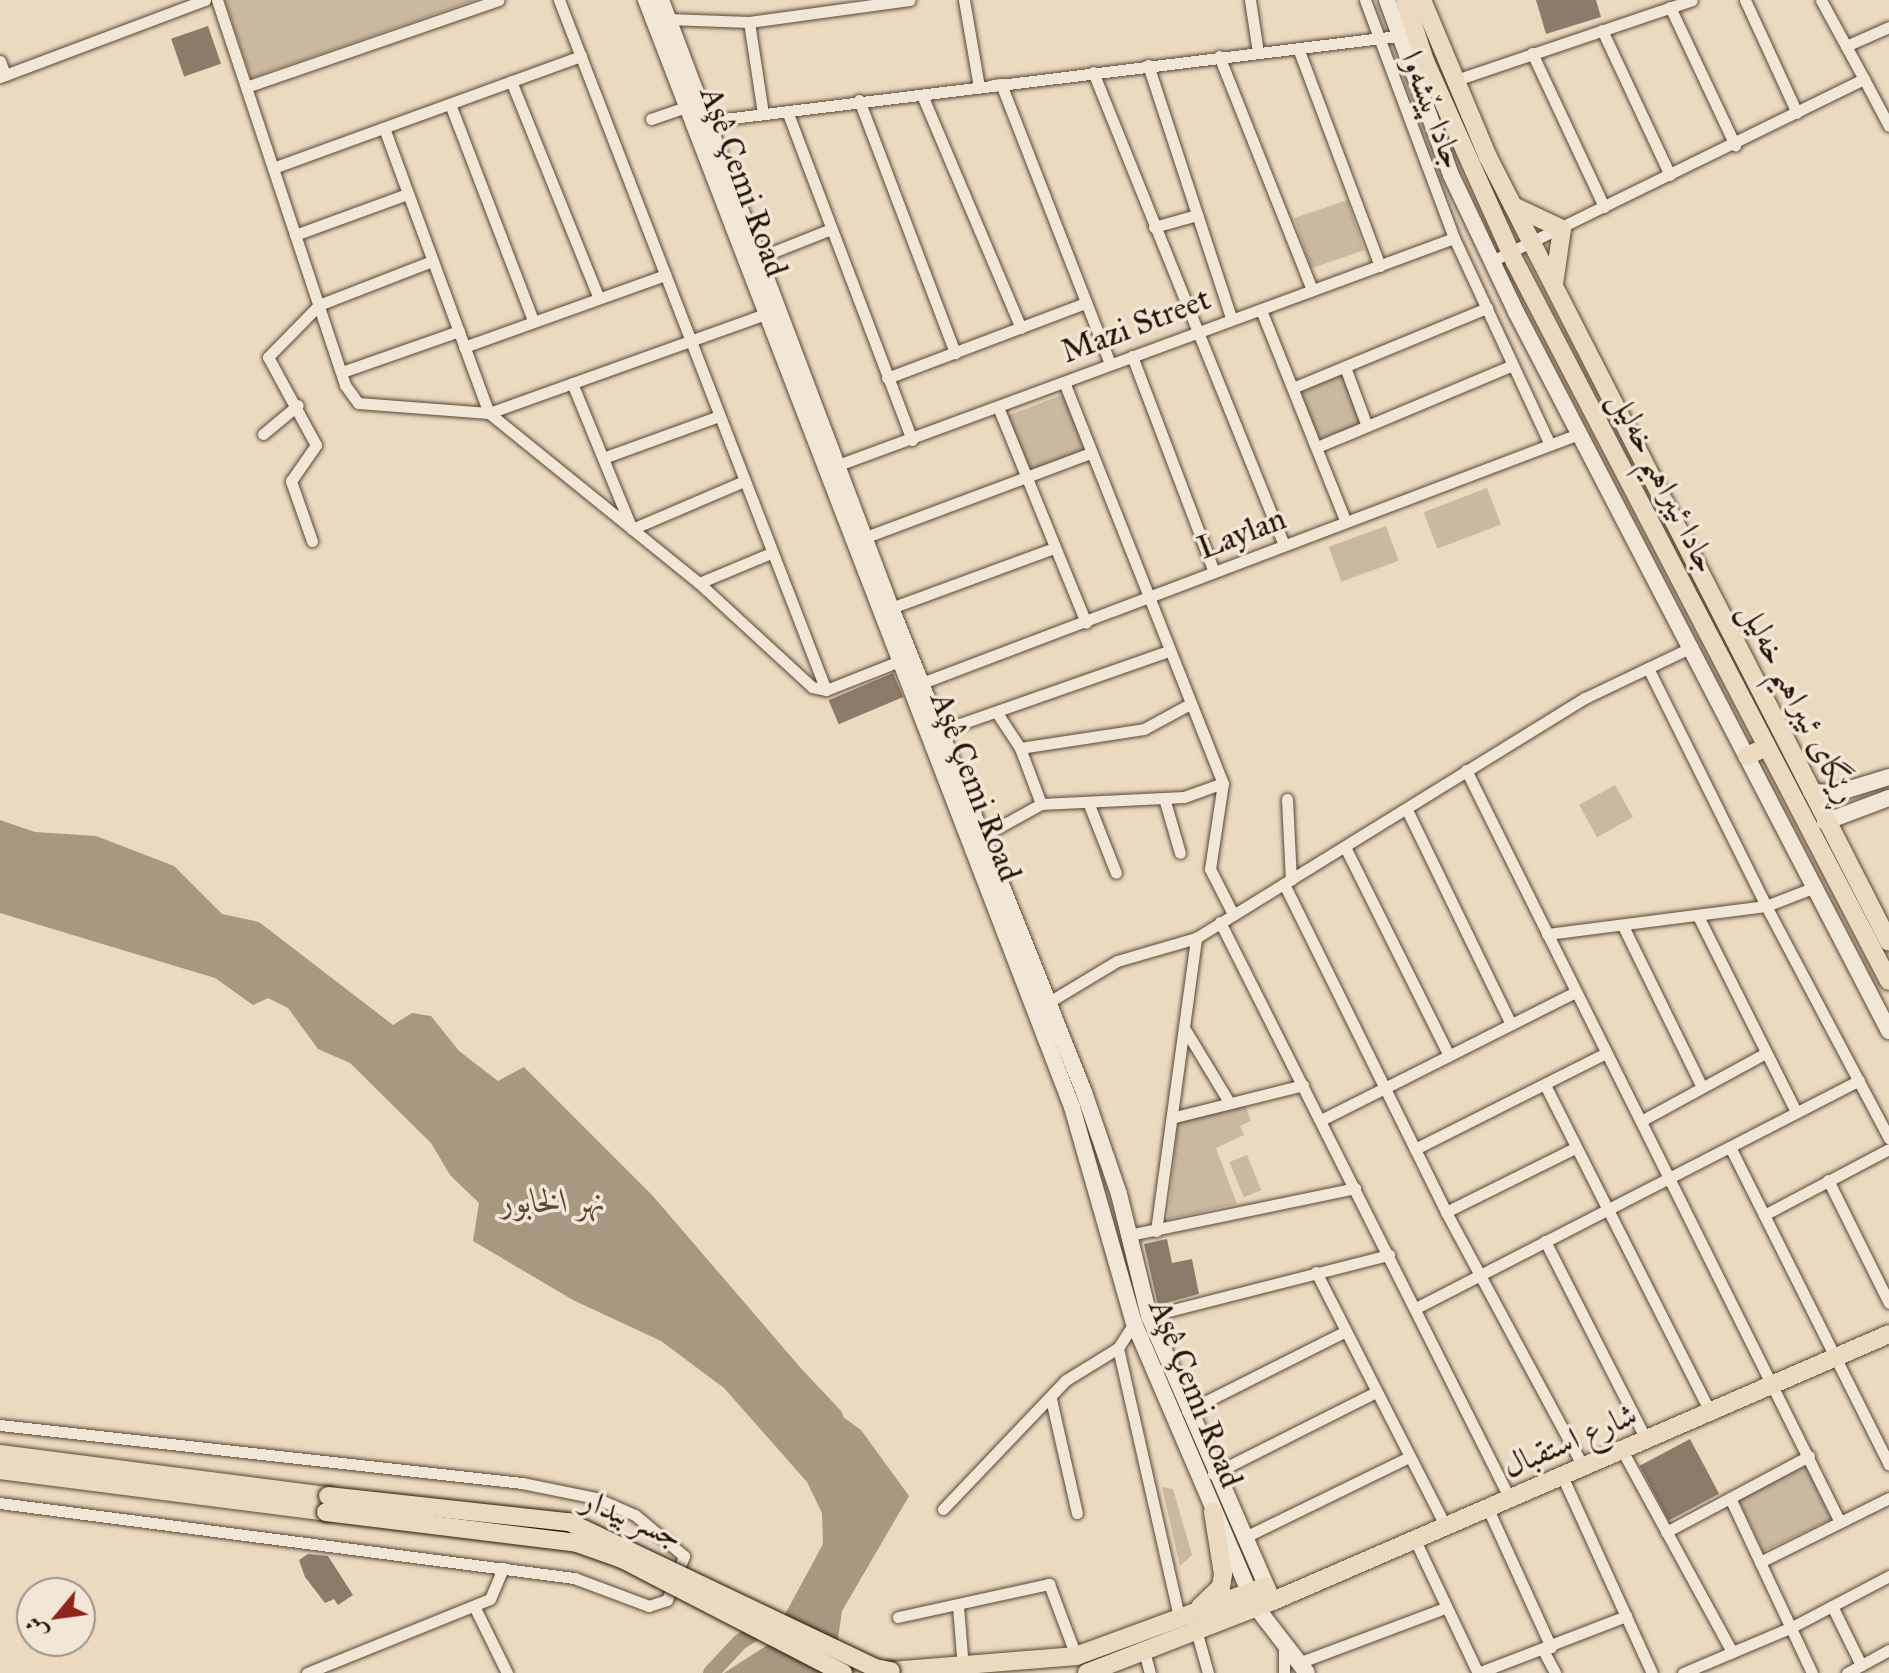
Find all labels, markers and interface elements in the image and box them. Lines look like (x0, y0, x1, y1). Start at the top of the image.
street label: جادا پێشەوا (1392, 46, 1472, 174)
street label: Aşê Çemi Road (691, 82, 795, 282)
street label: Mazi Street (1056, 280, 1216, 372)
street label: جادا ئیبراهیم خەلیل (1601, 384, 1725, 580)
street label: Laylan (1193, 500, 1291, 568)
street label: ڕێگای ئیبراهیم خەلیل (1731, 596, 1865, 810)
street label: Aşê Çemi Road (921, 687, 1029, 887)
water label: نهر الخابور (500, 1181, 606, 1221)
street label: Aşê Çemi Road (1140, 1294, 1250, 1494)
street label: شارع استقبال (1497, 1396, 1643, 1486)
street label: جسر بيدار (576, 1481, 688, 1557)
north arrow (16, 1577, 96, 1657)
text: ش (19, 1612, 53, 1644)

